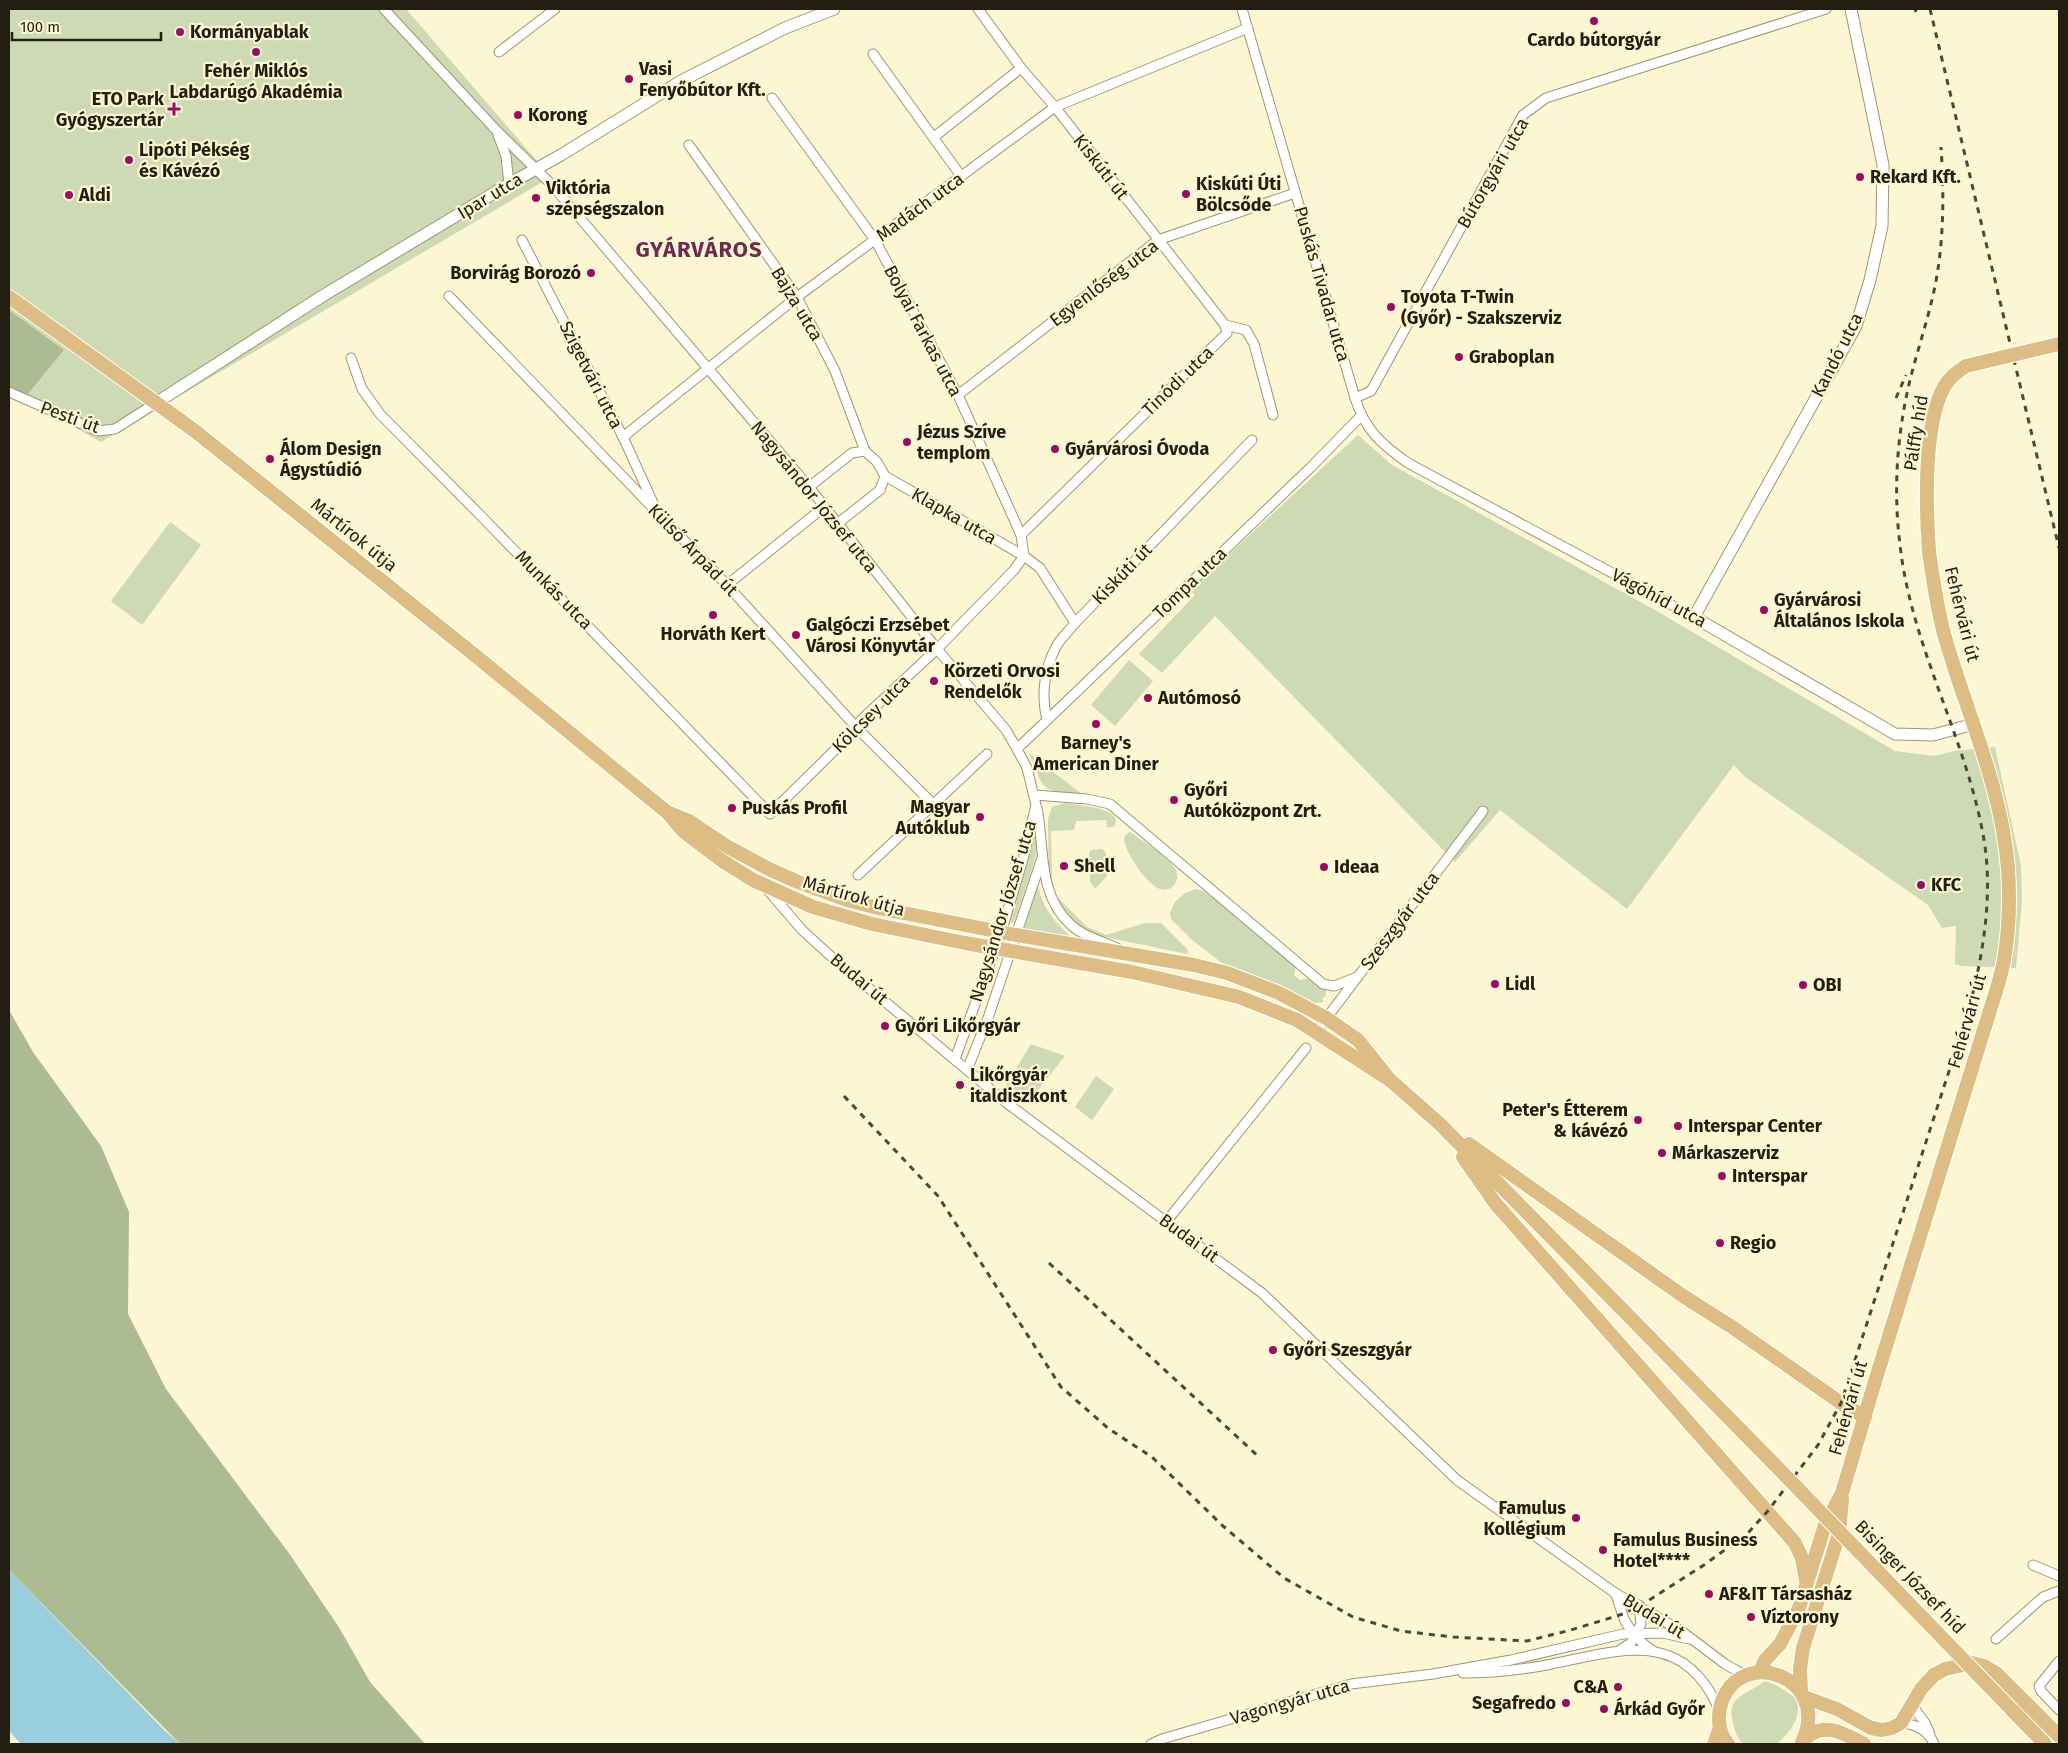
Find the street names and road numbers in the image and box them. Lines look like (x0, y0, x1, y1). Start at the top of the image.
street label: Bútorgyári utca (1452, 114, 1534, 232)
street label: Kiskúti út (1069, 130, 1134, 204)
street label: Ipar utca (453, 168, 527, 224)
street label: Madách utca (872, 168, 968, 246)
street label: Puskás Tivadar utca (1289, 204, 1355, 364)
street label: Egyenlőség utca (1045, 235, 1163, 331)
street label: Bolyai Farkas utca (879, 261, 967, 401)
street label: Bajza utca (766, 263, 828, 345)
street label: Kandó utca (1806, 309, 1868, 401)
street label: Szigetvári utca (554, 317, 628, 433)
street label: Tinódi utca (1138, 341, 1218, 421)
street label: Pálffy híd (1899, 394, 1933, 472)
street label: Pesti út (37, 396, 103, 438)
street label: Nagysándor József utca (746, 417, 882, 577)
street label: Klapka utca (907, 483, 1001, 549)
street label: Mártírok útja (306, 493, 402, 577)
street label: Külső Árpád út (643, 499, 744, 601)
street label: Kiskúti út (1087, 538, 1157, 609)
street label: Tompa utca (1148, 542, 1232, 624)
street label: Munkás utca (511, 546, 597, 634)
street label: Vágóhíd utca (1608, 564, 1710, 632)
street label: Fehérvári út (1940, 564, 1985, 664)
street label: Kölcsey utca (827, 670, 915, 758)
street label: Nagysándor József utca (965, 817, 1041, 1005)
street label: Szeszgyár utca (1356, 867, 1444, 975)
street label: Mártírok útja (800, 871, 908, 921)
street label: Budai út (826, 948, 893, 1010)
street label: Fehérvári út (1943, 971, 1991, 1071)
street label: Budai út (1155, 1209, 1224, 1267)
street label: Fehérvári út (1824, 1358, 1872, 1458)
street label: Bisinger József híd (1850, 1516, 1970, 1638)
street label: Budai út (1619, 1589, 1690, 1643)
street label: Vagongyár utca (1228, 1674, 1352, 1730)

